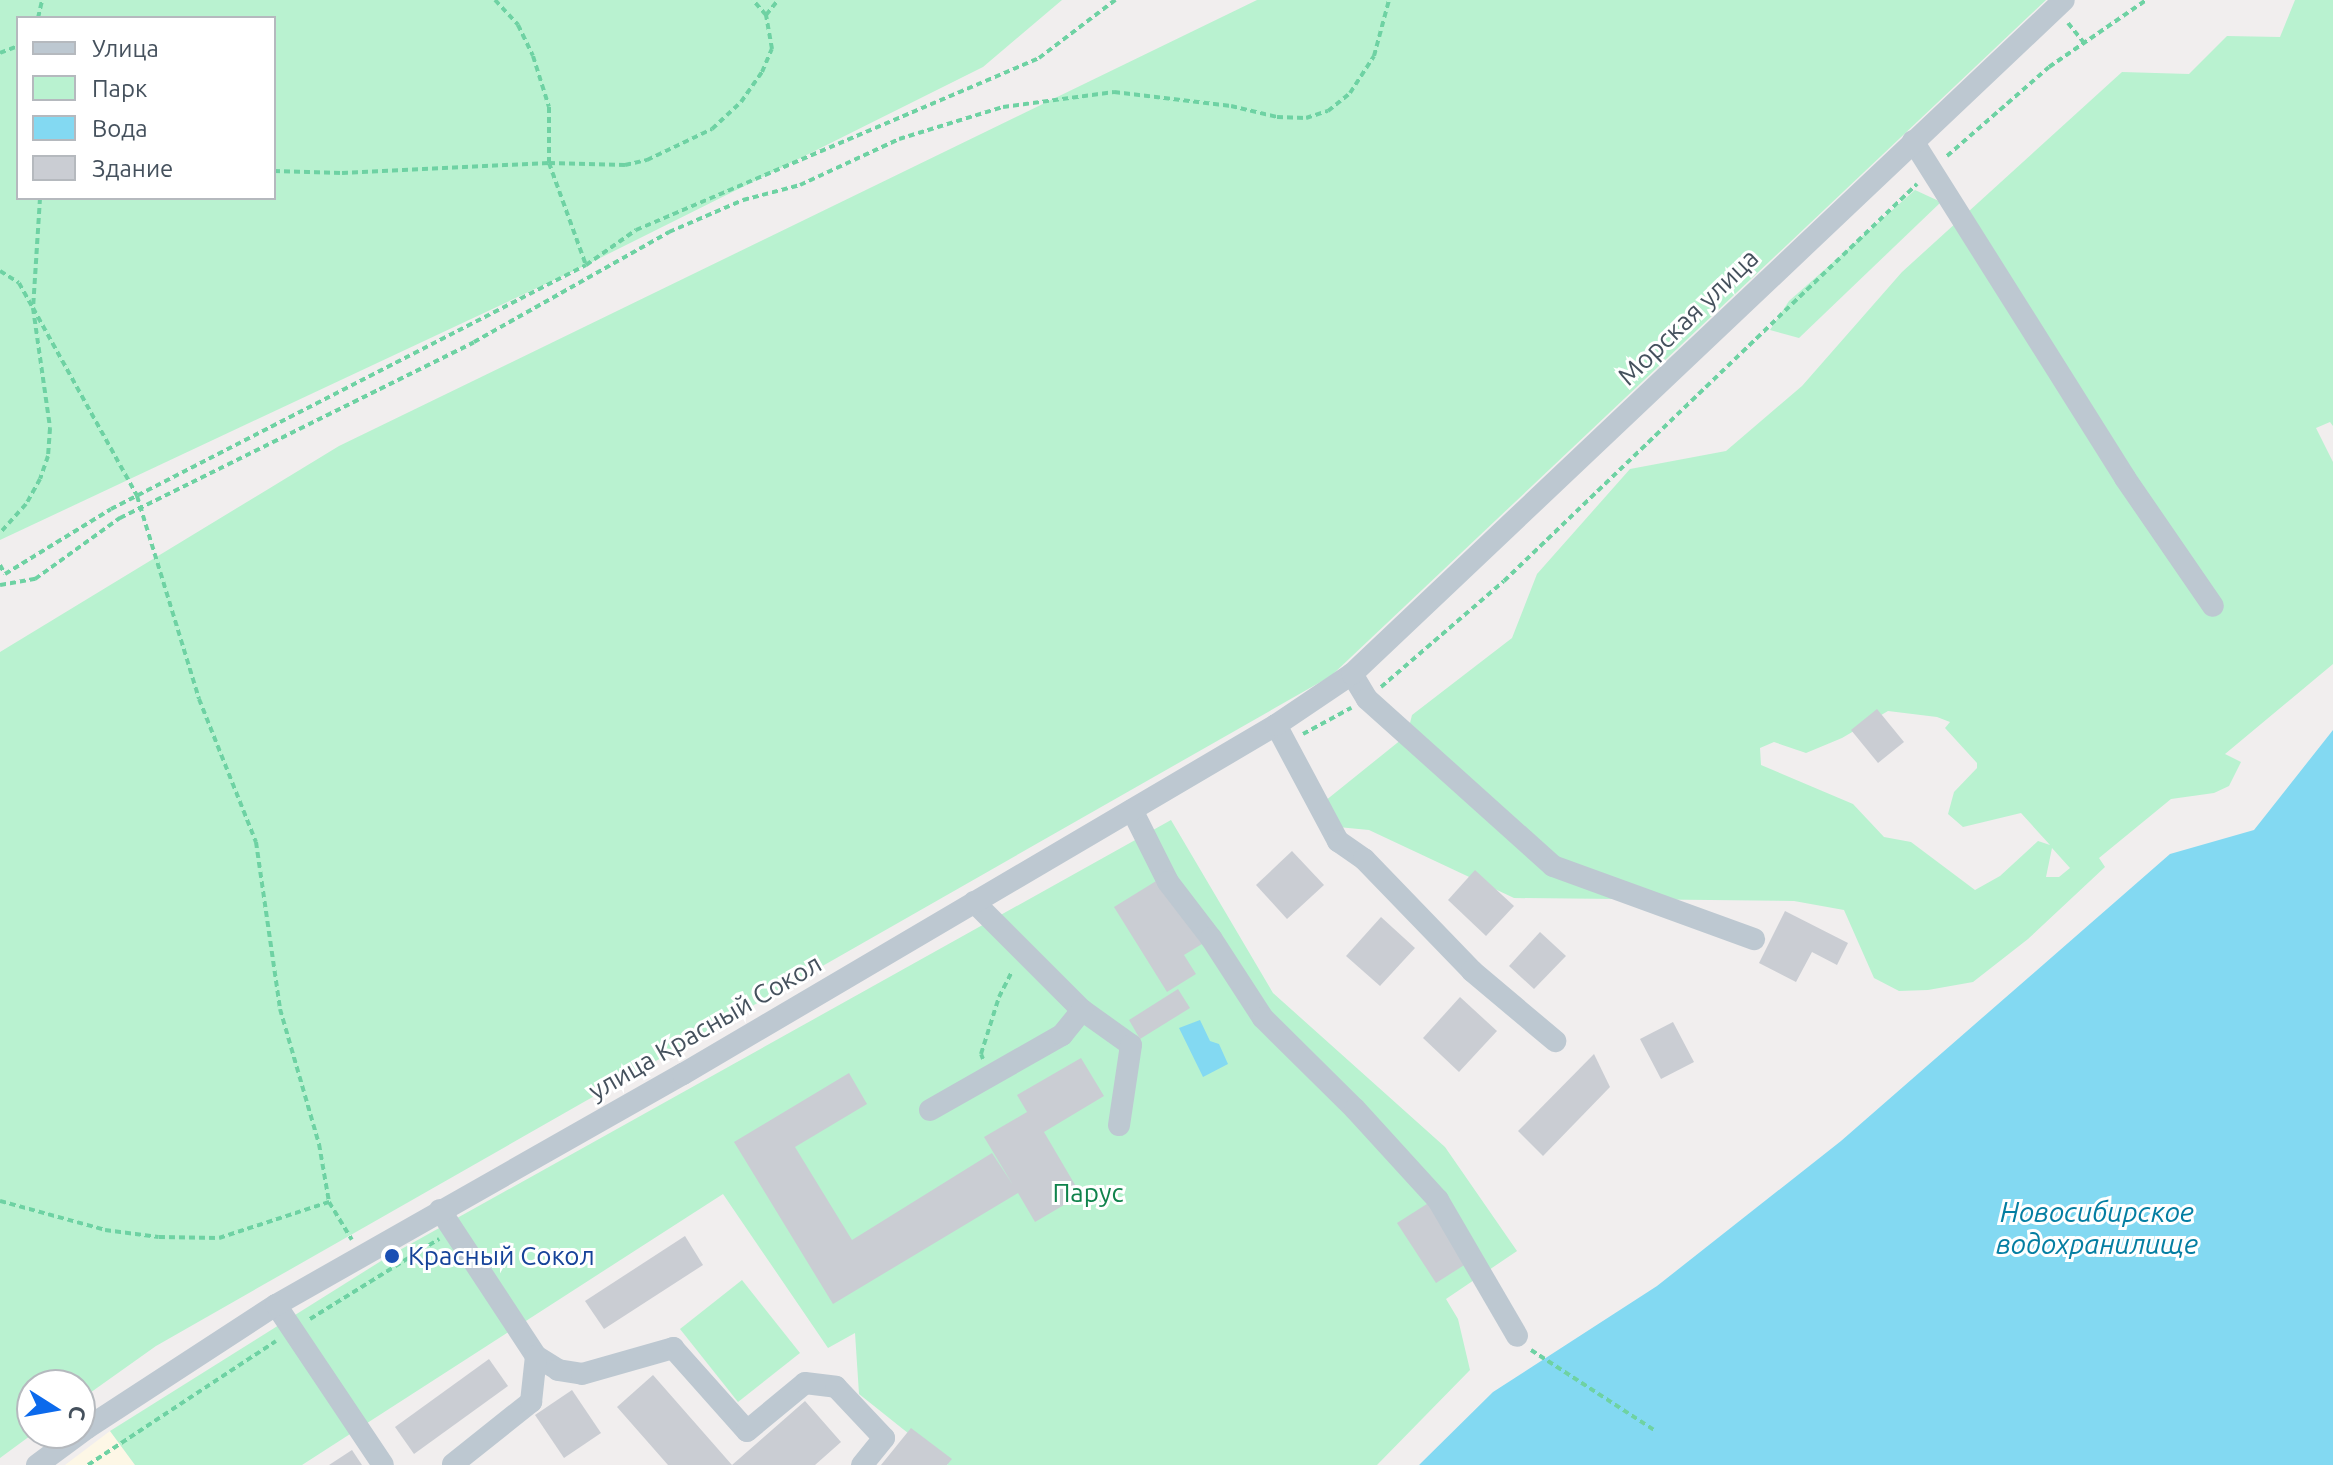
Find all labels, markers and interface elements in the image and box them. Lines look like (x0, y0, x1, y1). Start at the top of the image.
legend (16, 16, 276, 200)
text: Улица (92, 35, 159, 62)
text: Парк (92, 75, 147, 102)
text: Вода (92, 115, 148, 142)
text: Здание (92, 155, 173, 182)
street label: Морская улица (1611, 242, 1765, 392)
street label: улица Красный Сокол (583, 948, 827, 1106)
park label: Парус (1052, 1177, 1124, 1209)
water label: Новосибирское водохранилище (1996, 1195, 2198, 1261)
place label: Красный Сокол (408, 1240, 595, 1272)
marker: Красный Сокол (383, 1247, 401, 1265)
north arrow (16, 1369, 96, 1449)
text: С (64, 1404, 92, 1423)

